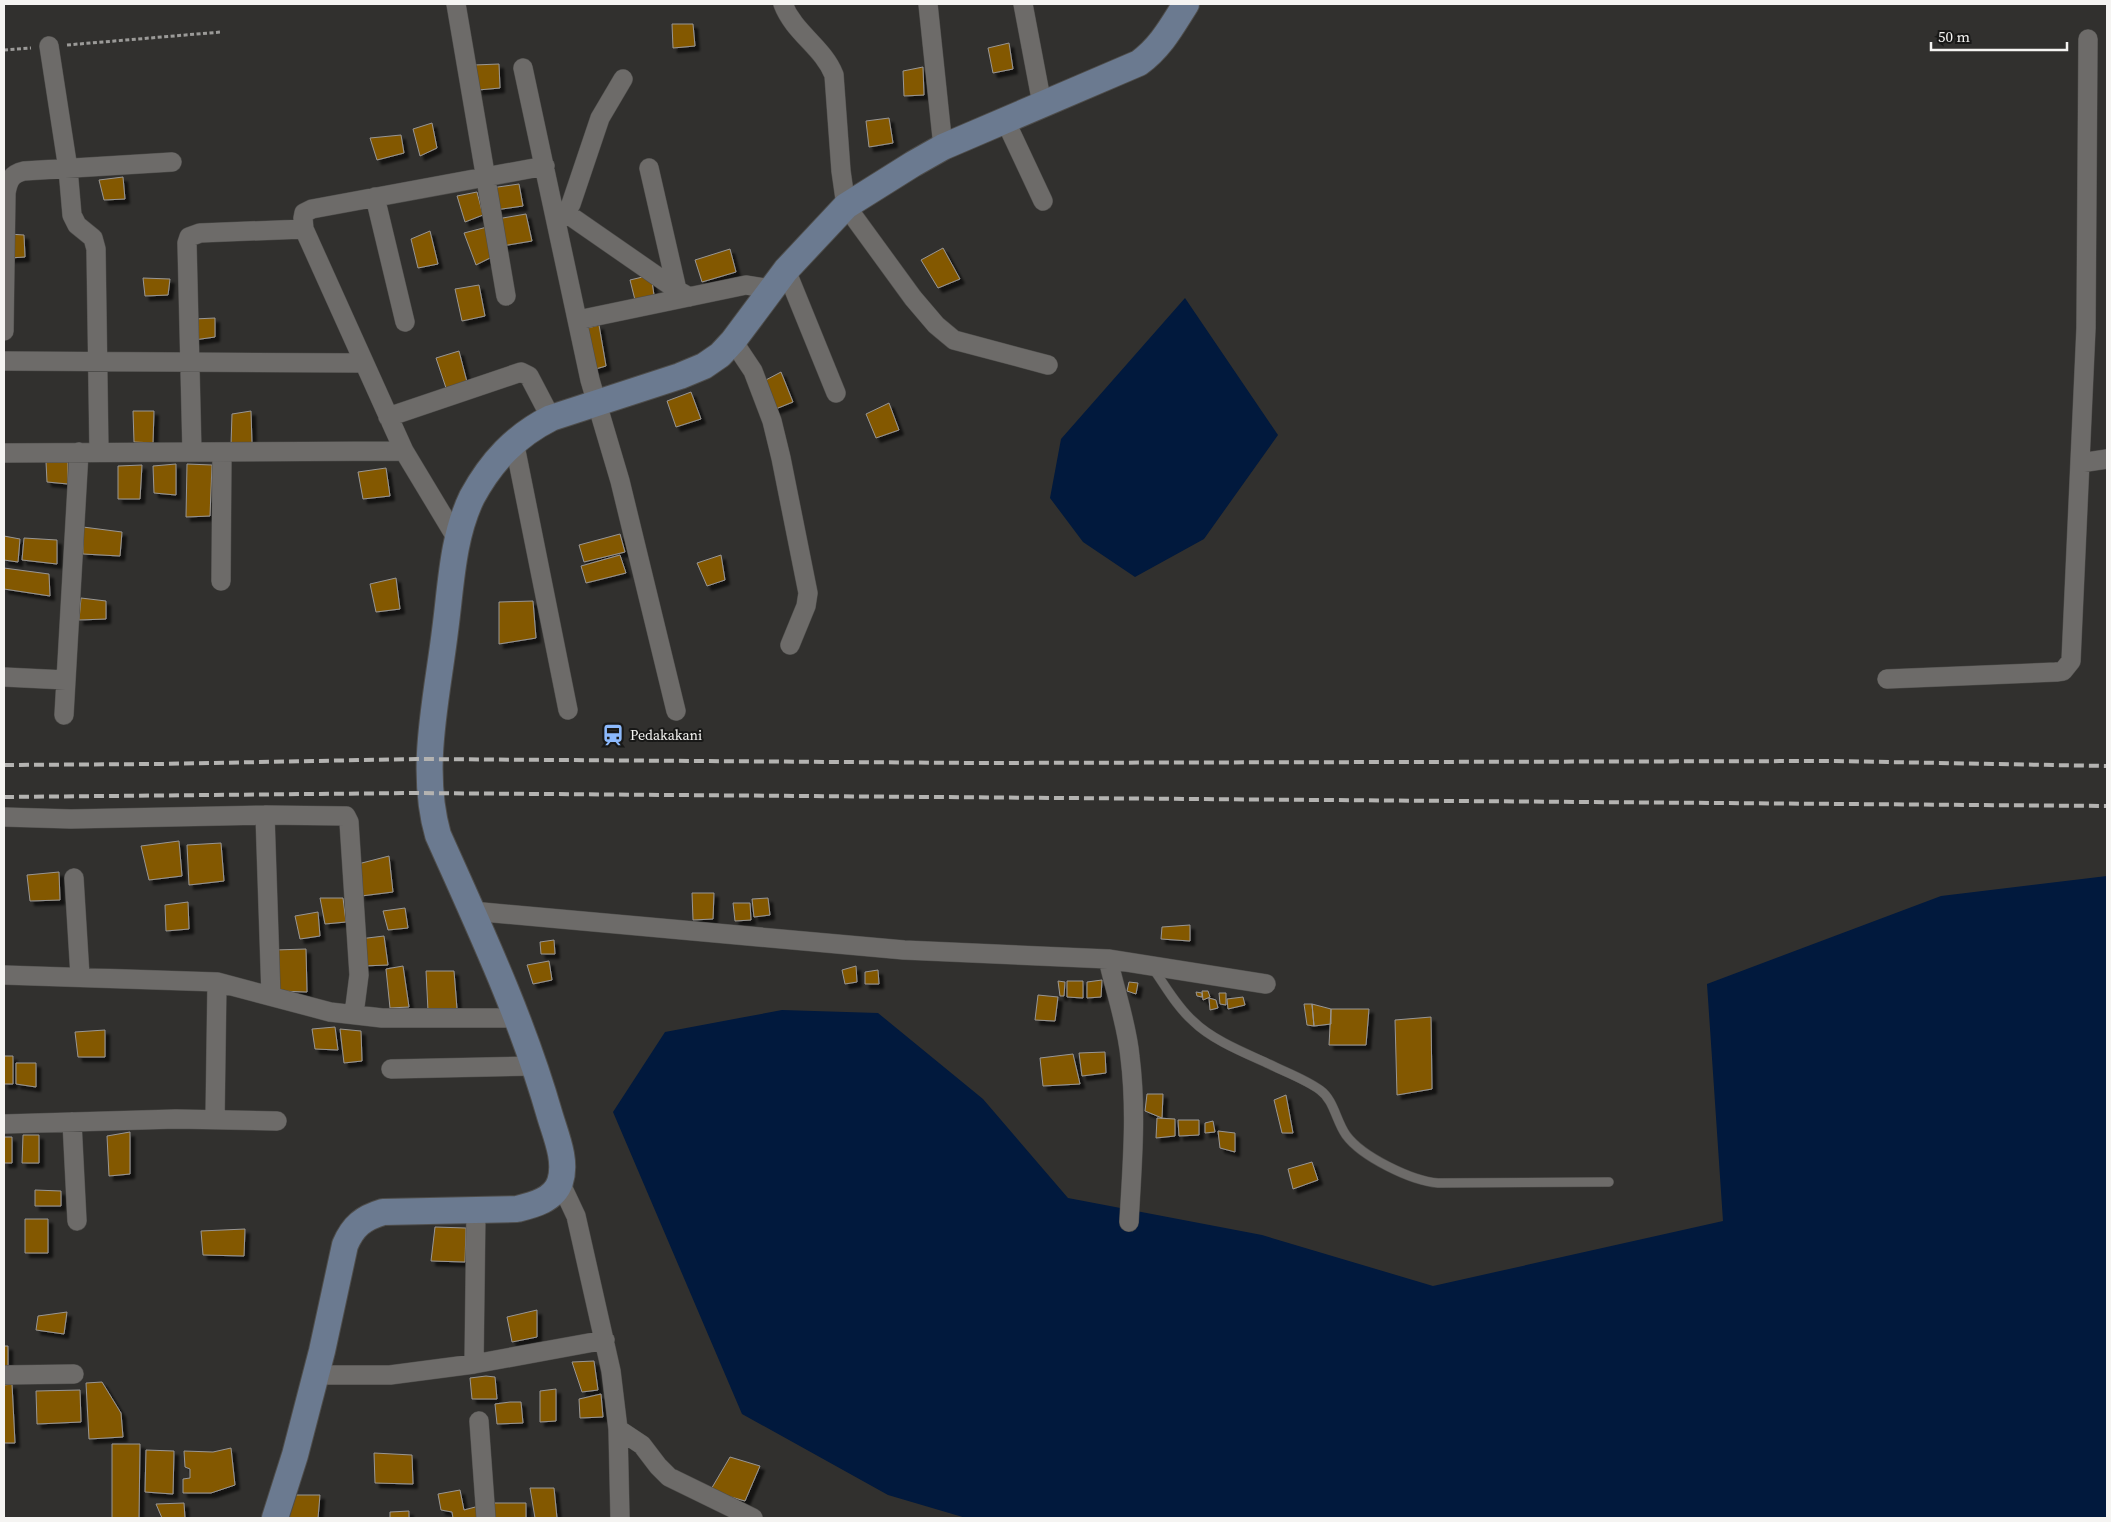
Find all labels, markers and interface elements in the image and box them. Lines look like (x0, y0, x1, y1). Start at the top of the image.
scale bar (1931, 20, 2067, 52)
text: 50 m (1938, 26, 1970, 47)
station icon: Pedakakani (600, 722, 626, 748)
place label: Pedakakani (630, 725, 702, 745)

